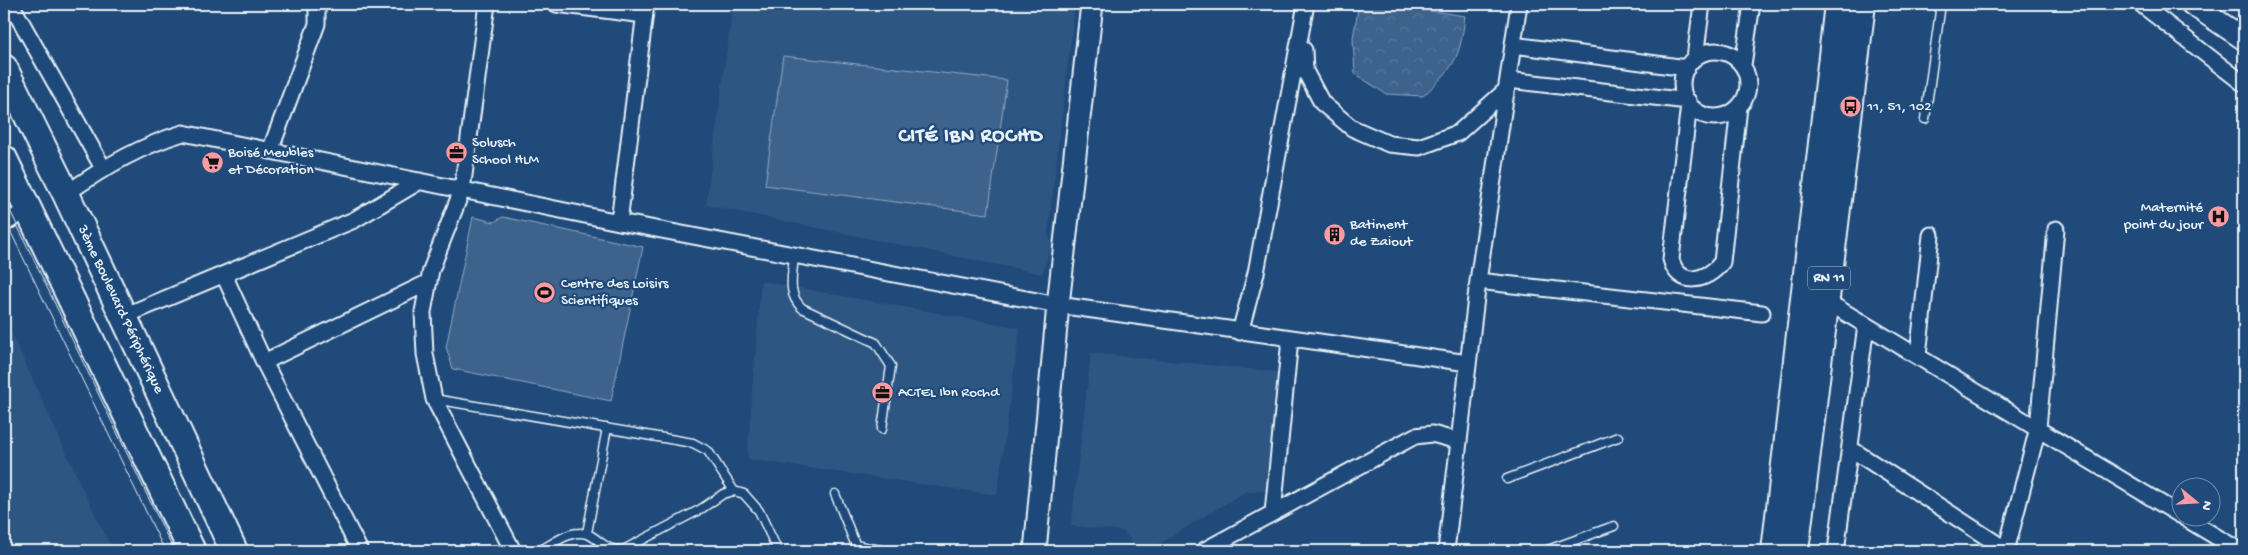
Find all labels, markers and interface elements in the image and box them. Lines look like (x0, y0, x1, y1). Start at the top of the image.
bus stop icon: 11, 51, 102 (1839, 95, 1863, 119)
place label: 11, 51, 102 (1866, 98, 1932, 116)
district label: CITÉ IBN ROCHD (897, 125, 1044, 149)
place label: Solusch School HLM (472, 134, 540, 169)
office icon: Solusch School HLM (444, 140, 468, 164)
place label: Boisé Meubles et Décoration (227, 144, 314, 179)
supermarket icon: Boisé Meubles et Décoration (200, 150, 224, 174)
place label: Maternité point du jour (2123, 199, 2205, 234)
hospital icon: Maternité point du jour (2207, 205, 2231, 229)
place label: Batiment de Zaiout (1349, 216, 1414, 251)
street label: 3ème Boulevard Périphérique (73, 221, 168, 397)
building icon: Batiment de Zaiout (1322, 222, 1346, 246)
road number: RN 11 (1808, 266, 1850, 290)
place label: Centre des Loisirs Scientifiques (561, 275, 669, 310)
sports icon: Centre des Loisirs Scientifiques (533, 281, 557, 305)
office icon: ACTEL Ibn Rochd (870, 381, 894, 405)
place label: ACTEL Ibn Rochd (898, 384, 1000, 402)
north arrow (2170, 478, 2220, 528)
text: N (2196, 498, 2215, 512)

